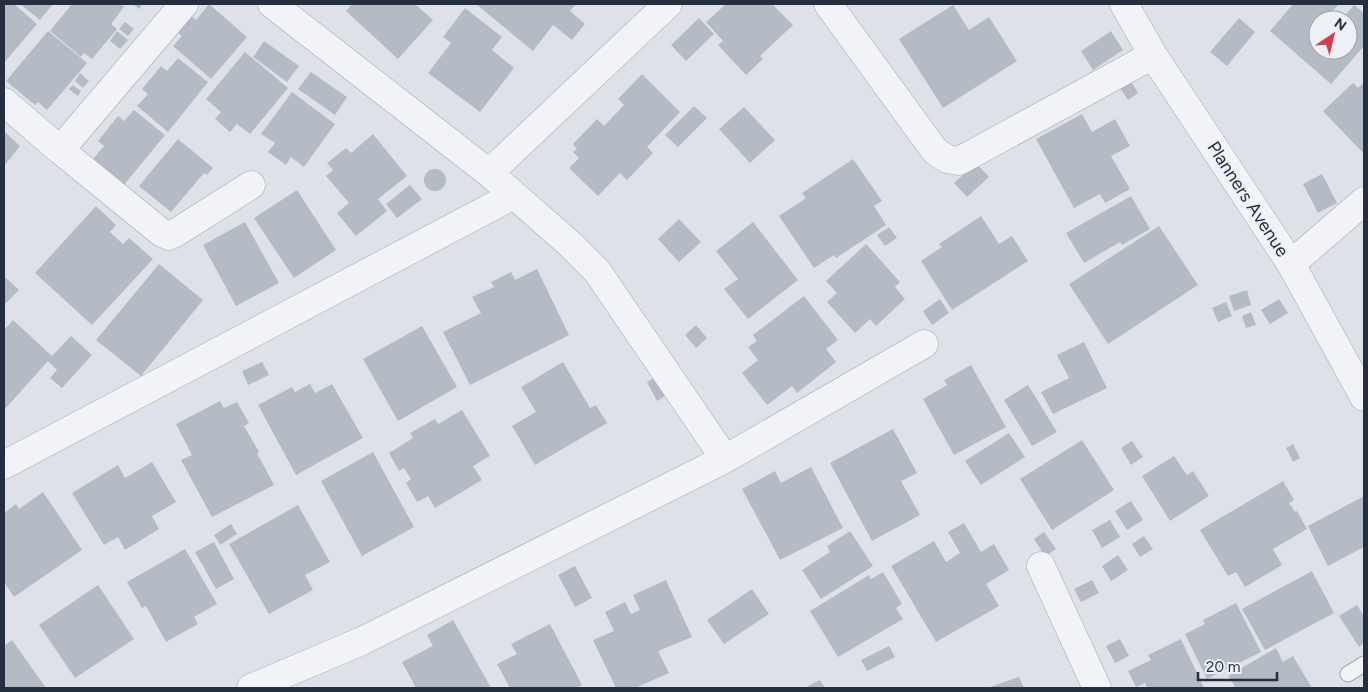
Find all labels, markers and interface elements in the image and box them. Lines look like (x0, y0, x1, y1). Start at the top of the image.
north arrow (1308, 10, 1358, 60)
text: N (1331, 15, 1349, 35)
street label: Planners Avenue (1202, 137, 1294, 261)
scale bar (1198, 650, 1277, 682)
text: 20 m (1206, 658, 1240, 676)

